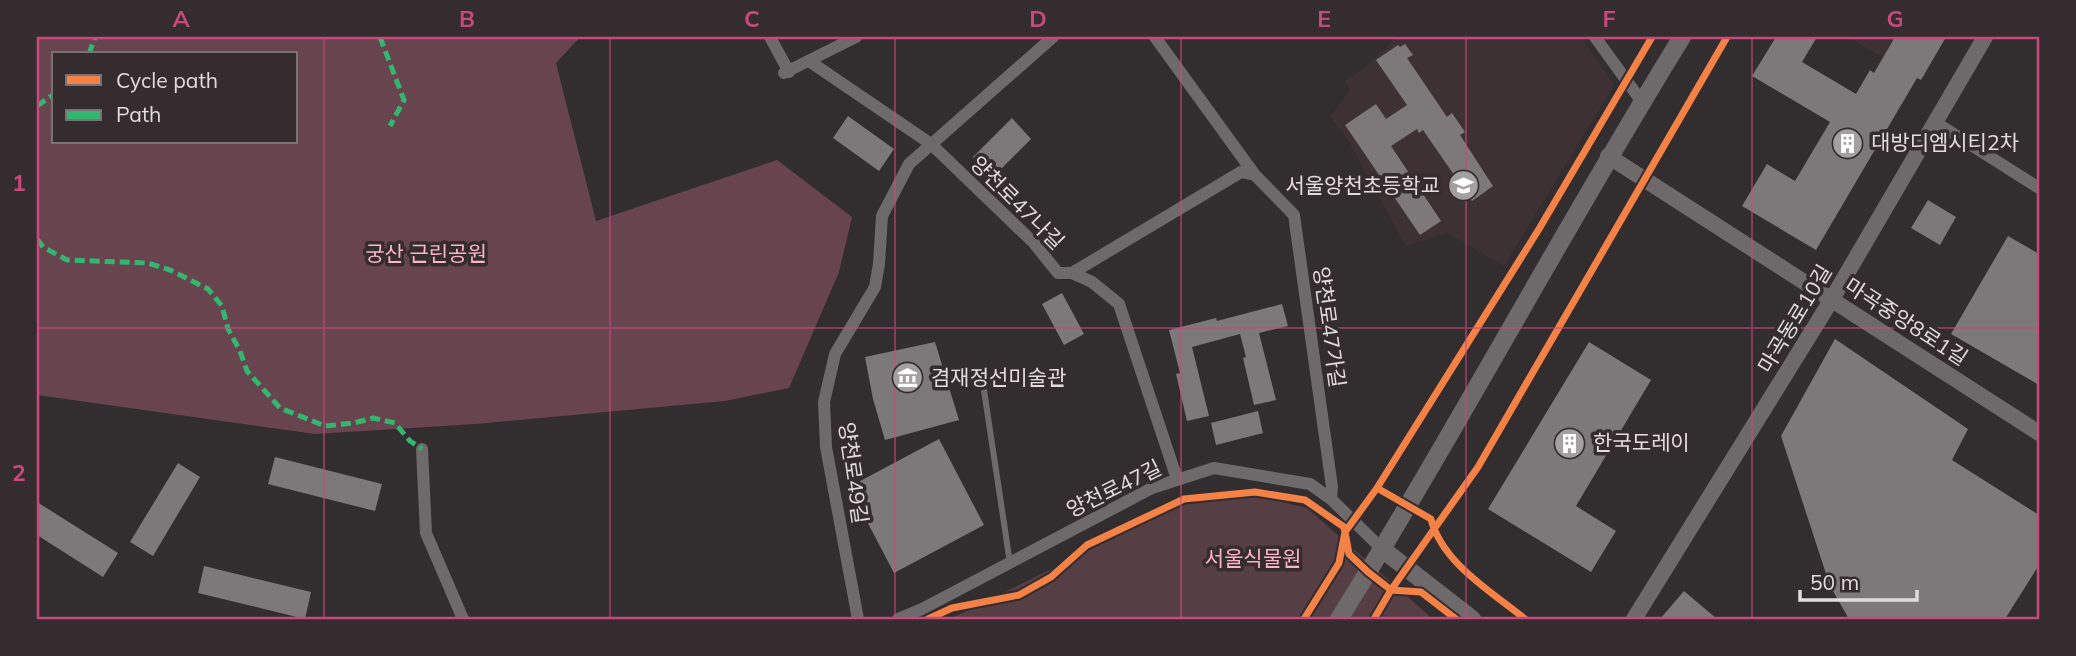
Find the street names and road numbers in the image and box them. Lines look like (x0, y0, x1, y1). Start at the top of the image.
street label: 양천로47나길 (965, 150, 1070, 255)
street label: 마곡동로10길 (1752, 260, 1837, 377)
street label: 양천로47가길 (1309, 265, 1351, 389)
street label: 마곡중앙8로1길 (1840, 272, 1973, 370)
street label: 양천로49길 (834, 420, 874, 525)
street label: 양천로47길 (1062, 454, 1165, 522)

